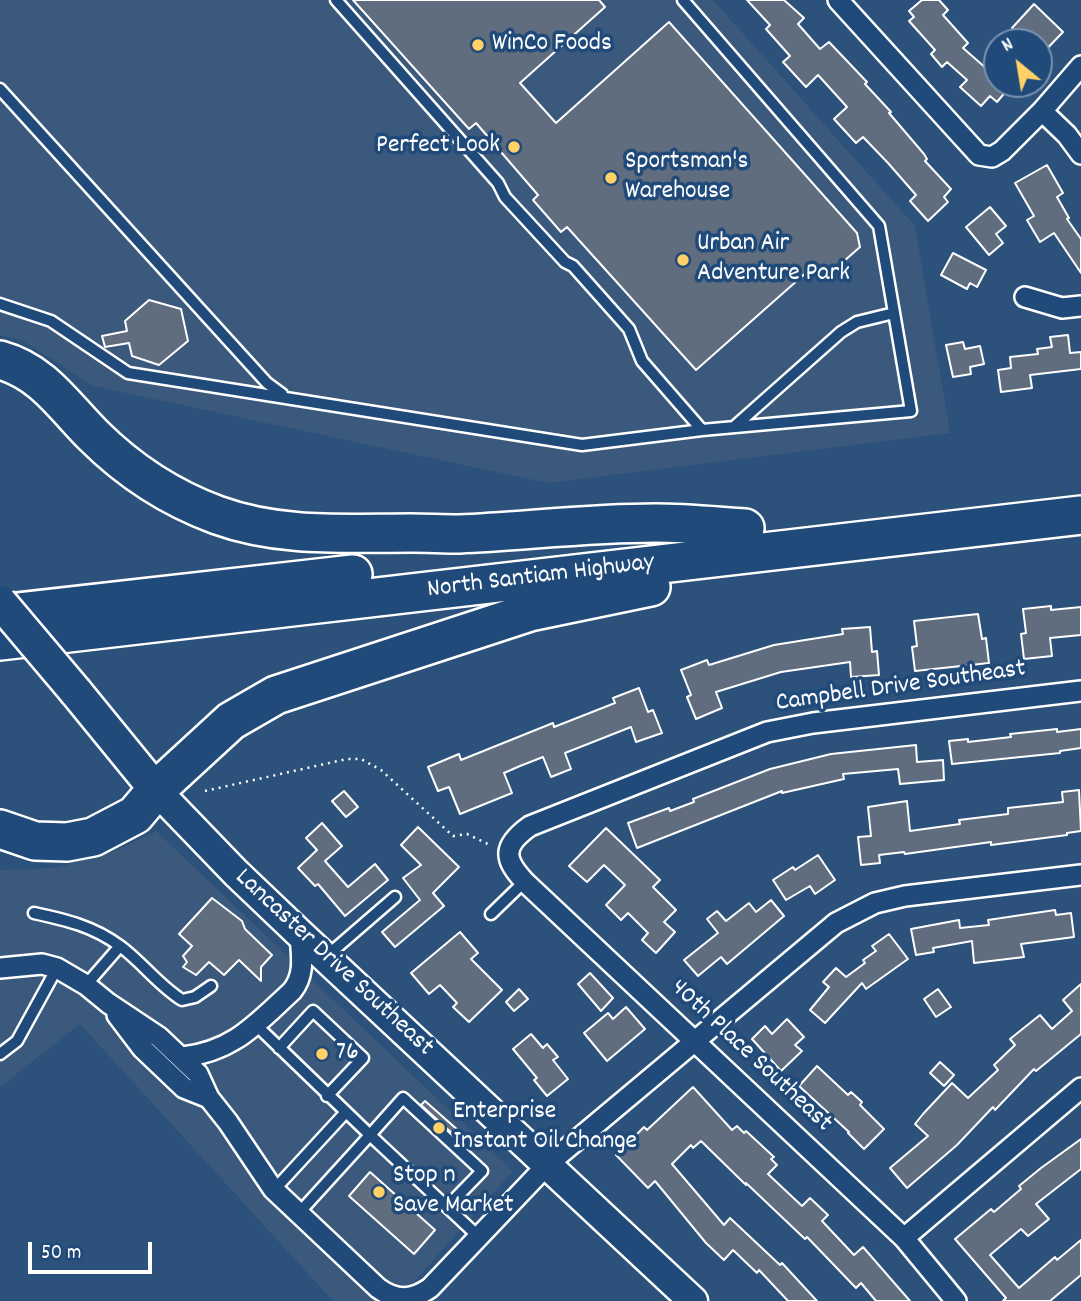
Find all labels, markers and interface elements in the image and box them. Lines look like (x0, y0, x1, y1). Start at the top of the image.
north arrow (983, 28, 1053, 98)
place label: WinCo Foods (492, 29, 612, 61)
text: N (997, 32, 1019, 60)
marker: WinCo Foods (470, 37, 486, 53)
place label: Perfect Look (376, 131, 500, 163)
marker: Perfect Look (506, 139, 522, 155)
place label: Sportsman's Warehouse (625, 147, 748, 208)
marker: Sportsman's Warehouse (603, 170, 619, 186)
place label: Urban Air Adventure Park (697, 229, 850, 290)
marker: Urban Air Adventure Park (675, 252, 691, 268)
street label: North Santiam Highway (426, 549, 656, 607)
street label: Campbell Drive Southeast (774, 655, 1028, 721)
street label: Lancaster Drive Southeast (227, 864, 439, 1064)
street label: 40th Place Southeast (662, 974, 838, 1140)
place label: 76 (336, 1038, 359, 1070)
marker: 76 (314, 1046, 330, 1062)
place label: Enterprise Instant Oil Change (453, 1097, 637, 1158)
marker: Enterprise Instant Oil Change (431, 1120, 447, 1136)
place label: Stop n Save Market (393, 1161, 514, 1222)
marker: Stop n Save Market (371, 1184, 387, 1200)
scale bar (32, 1228, 156, 1272)
text: 50 m (41, 1239, 81, 1269)

